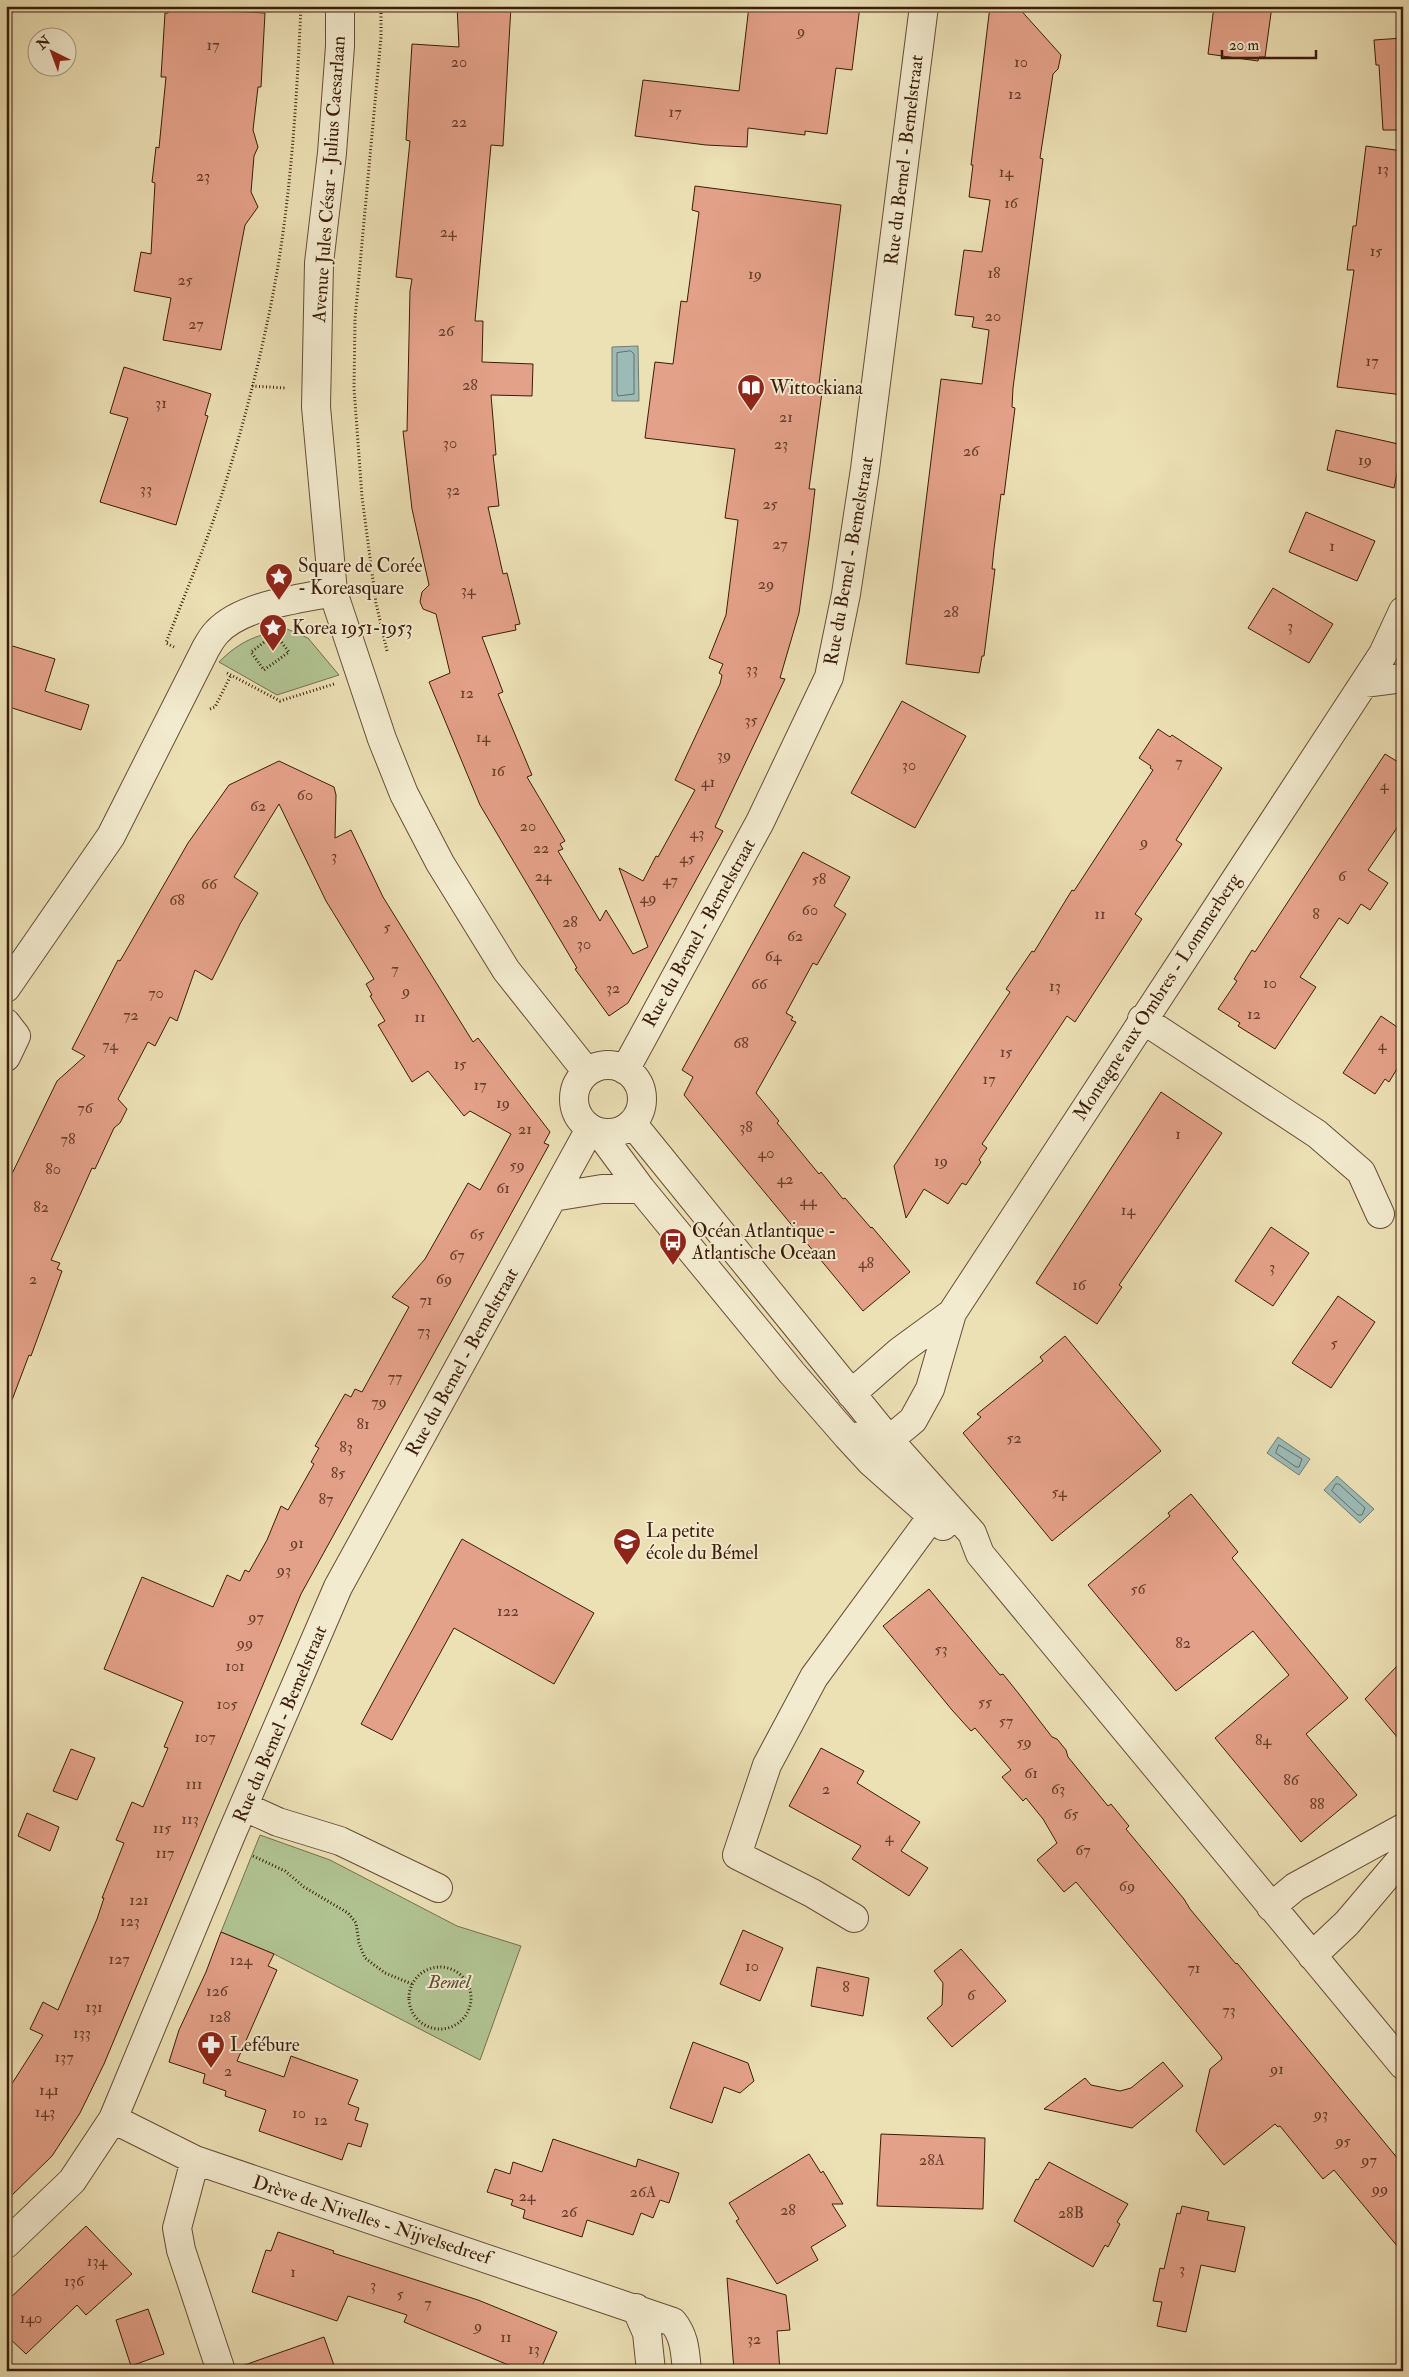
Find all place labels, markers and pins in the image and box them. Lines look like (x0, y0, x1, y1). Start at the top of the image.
library icon: Wittockiana (736, 373, 766, 412)
place label: Wittockiana (769, 376, 863, 400)
place label: Square de Corée - Koreasquare (298, 554, 422, 600)
place icon: Square de Corée - Koreasquare (264, 562, 294, 601)
place icon: Korea 1951-1953 (258, 613, 288, 652)
place label: Korea 1951-1953 (292, 616, 413, 640)
place label: Océan Atlantique - Atlantische Oceaan (691, 1219, 837, 1265)
bus stop icon: Océan Atlantique - Atlantische Oceaan (658, 1227, 688, 1266)
place label: La petite école du Bémel (646, 1519, 759, 1565)
school or university icon: La petite école du Bémel (612, 1527, 642, 1566)
pharmacy icon: Lefébure (196, 2030, 226, 2069)
place label: Lefébure (230, 2033, 300, 2057)

